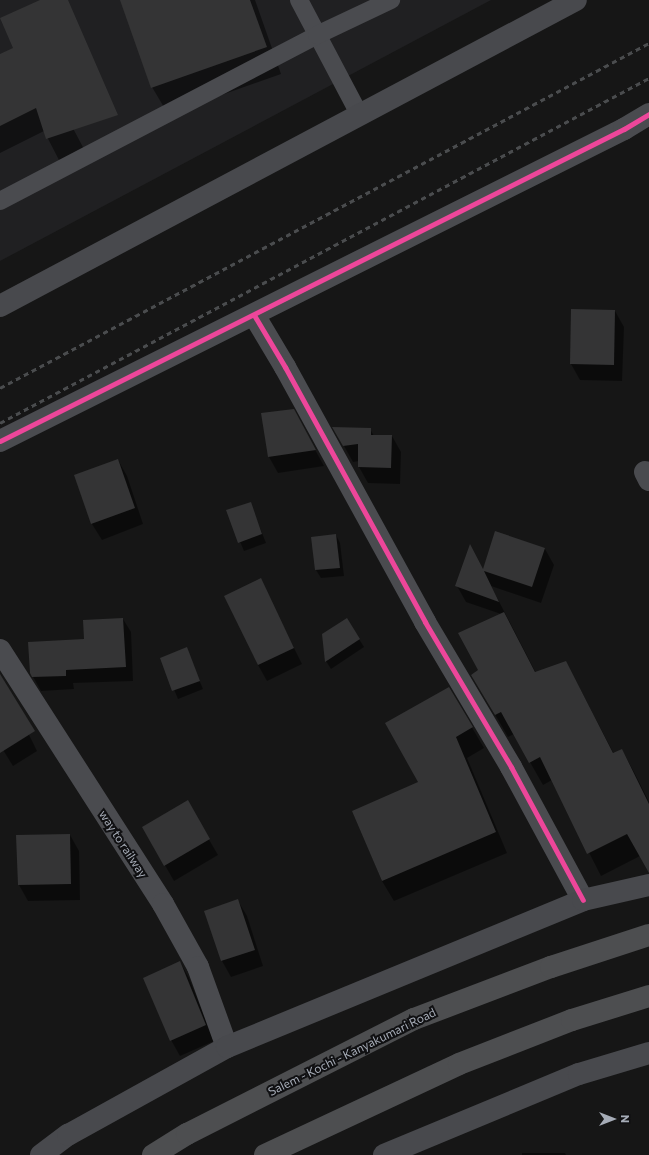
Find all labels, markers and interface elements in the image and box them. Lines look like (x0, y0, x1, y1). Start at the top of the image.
street label: way to railway (96, 808, 150, 880)
street label: Salem - Kochi - Kanyakumari Road (266, 1005, 438, 1099)
north arrow (593, 1099, 633, 1139)
text: N (619, 1115, 632, 1123)

